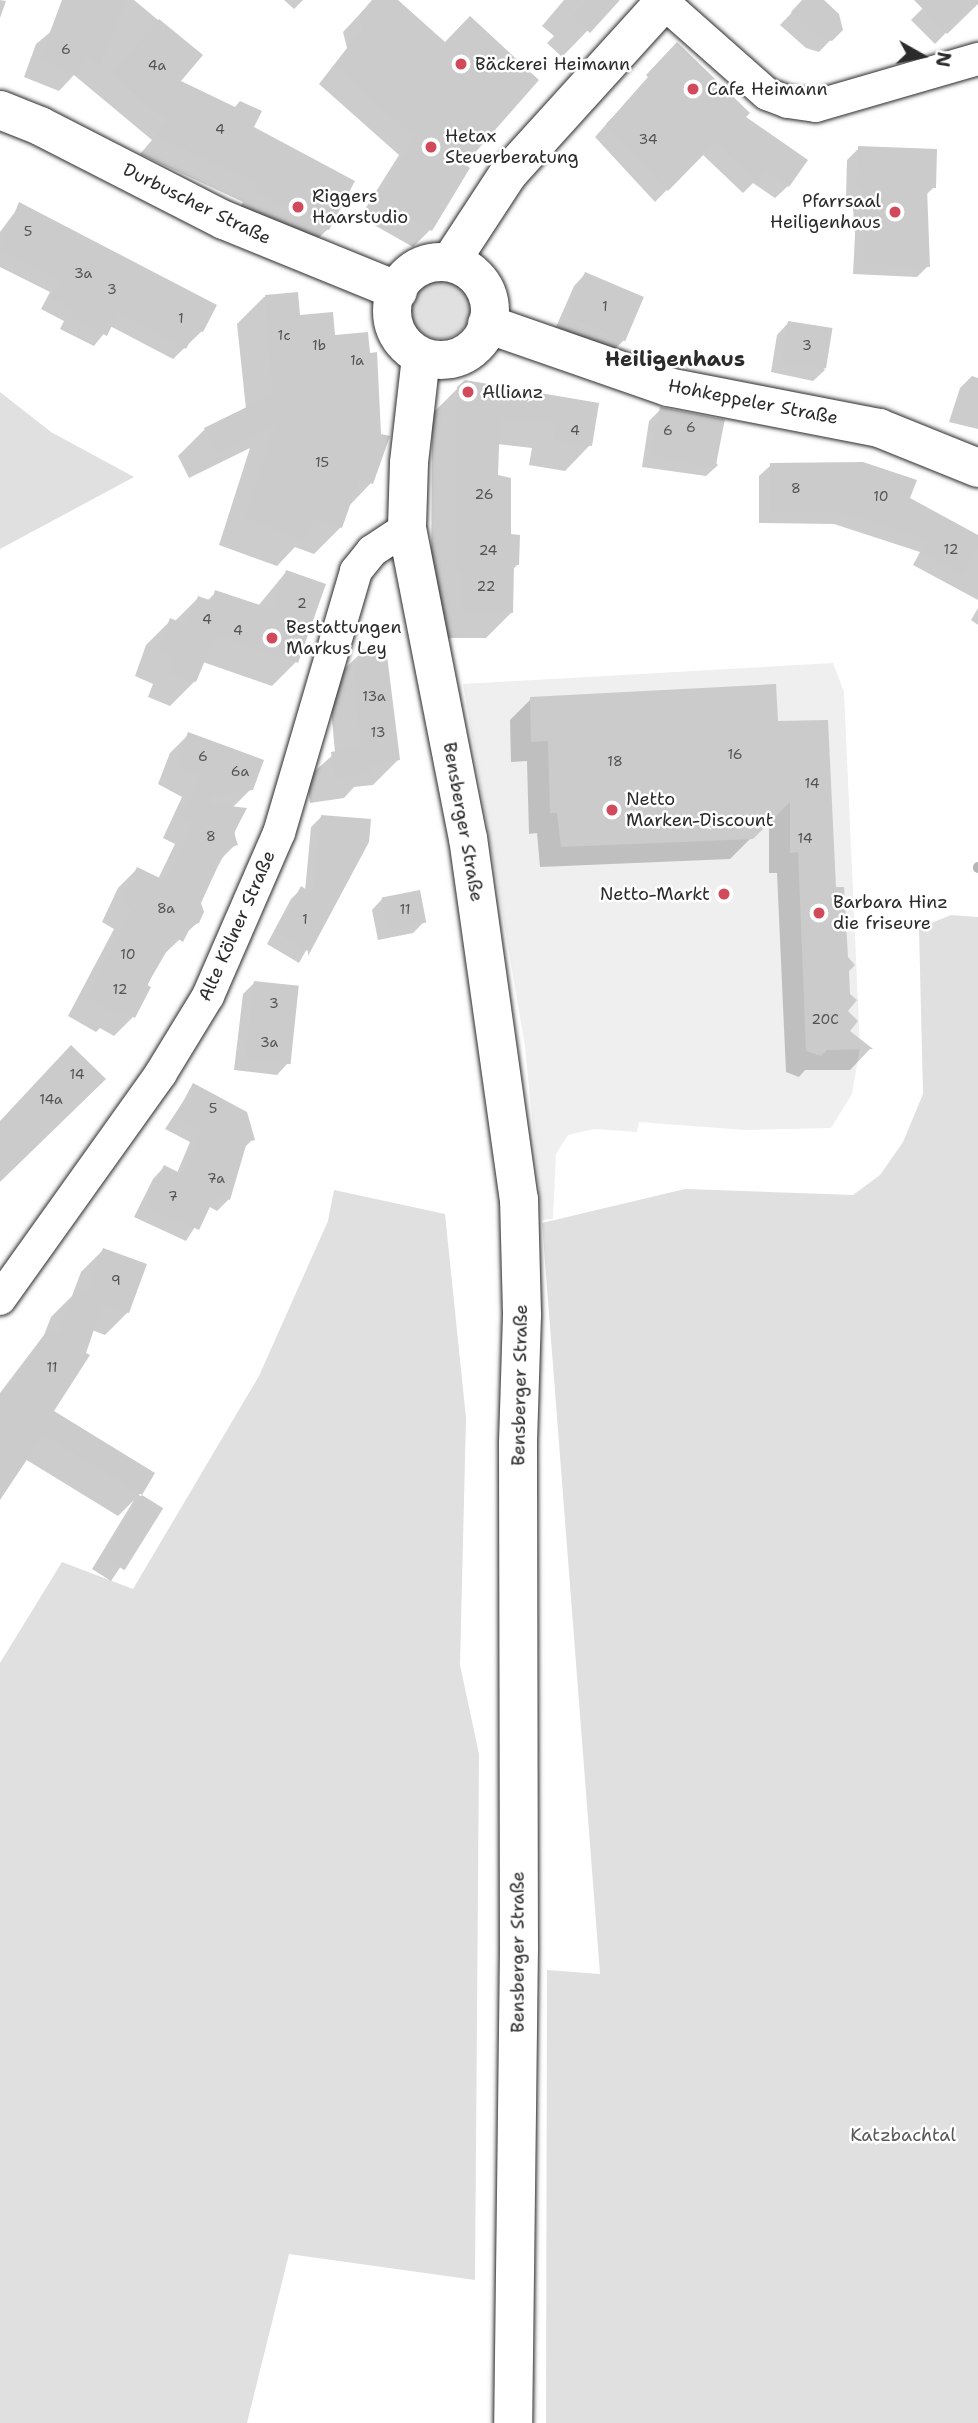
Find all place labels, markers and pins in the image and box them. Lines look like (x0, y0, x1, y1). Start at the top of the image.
place label: Bäckerei Heimann (475, 53, 630, 75)
marker: Bäckerei Heimann (453, 56, 469, 72)
place label: Cafe Heimann (707, 78, 827, 100)
marker: Cafe Heimann (685, 81, 701, 97)
place label: Hetax Steuerberatung (445, 126, 579, 168)
marker: Hetax Steuerberatung (423, 139, 439, 155)
place label: Riggers Haarstudio (312, 186, 408, 228)
place label: Pfarrsaal Heiligenhaus (770, 191, 881, 234)
marker: Riggers Haarstudio (290, 199, 306, 215)
marker: Pfarrsaal Heiligenhaus (887, 204, 903, 220)
place label: Allianz (482, 381, 543, 403)
marker: Allianz (460, 384, 476, 400)
place label: Bestattungen Markus Ley (286, 617, 401, 660)
marker: Bestattungen Markus Ley (264, 630, 280, 646)
place label: Netto Marken-Discount (626, 789, 774, 832)
marker: Netto Marken-Discount (604, 802, 620, 818)
place label: Netto-Markt (600, 883, 710, 905)
marker: Netto-Markt (716, 886, 732, 902)
place label: Barbara Hinz die friseure (833, 892, 948, 934)
marker: Barbara Hinz die friseure (811, 905, 827, 921)

